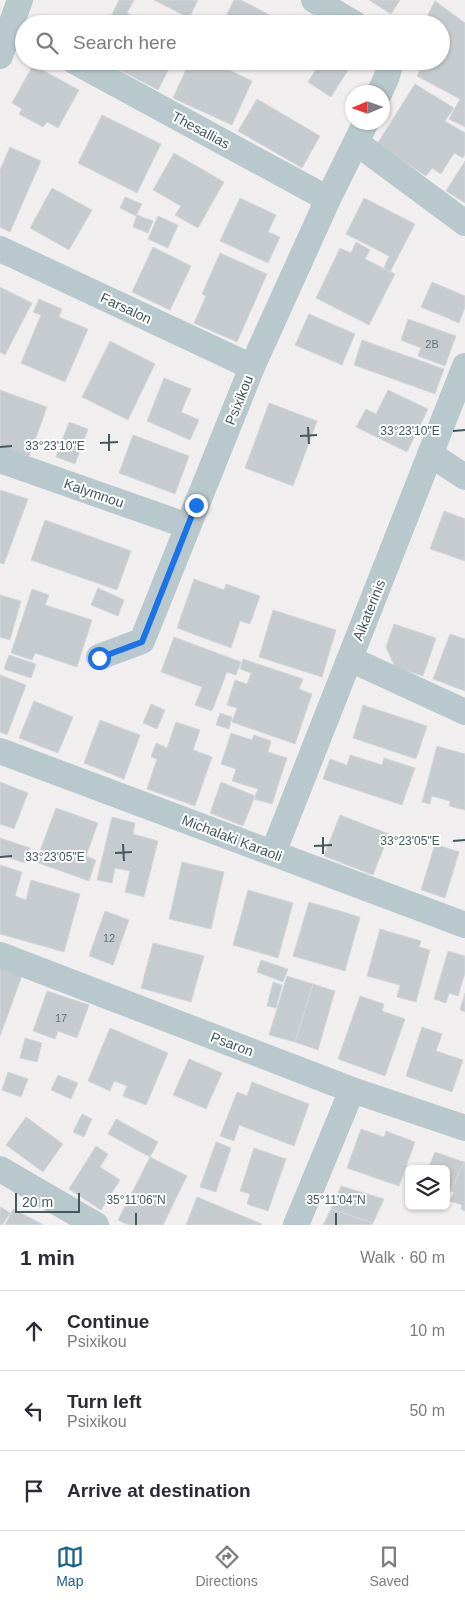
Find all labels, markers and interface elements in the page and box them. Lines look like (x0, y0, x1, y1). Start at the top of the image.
search box (15, 15, 450, 70)
icon: search (33, 29, 61, 57)
text: Search here (73, 32, 177, 53)
north arrow (345, 85, 390, 130)
street label: Thesallias (169, 108, 233, 152)
street label: Farsalon (98, 289, 154, 327)
house number: 2B (425, 338, 439, 350)
street label: Psixikou (222, 373, 256, 427)
text: 33°23'10"E (380, 424, 440, 438)
text: 33°23'10"E (25, 439, 85, 453)
street label: Kalymnou (62, 475, 126, 511)
route end (185, 494, 208, 517)
street label: Aikaterinis (349, 577, 389, 643)
route start (88, 647, 111, 670)
street label: Michalaki Karaoli (180, 812, 284, 864)
text: 33°23'05"E (380, 834, 440, 848)
text: 33°23'05"E (25, 850, 85, 864)
house number: 12 (103, 932, 115, 944)
house number: 17 (55, 1012, 67, 1024)
street label: Psaron (208, 1029, 256, 1059)
map controls (405, 1165, 450, 1210)
button: layers (405, 1165, 450, 1210)
scale bar (15, 1190, 80, 1213)
text: 35°11'06"N (106, 1193, 166, 1207)
text: 35°11'04"N (306, 1193, 366, 1207)
text: 20 m (22, 1194, 53, 1210)
text: 1 min (20, 1246, 75, 1269)
text: Walk · 60 m (360, 1249, 445, 1266)
text: Continue (67, 1311, 149, 1332)
icon: ahead (20, 1317, 48, 1345)
text: 10 m (409, 1322, 445, 1339)
text: Psixikou (67, 1333, 127, 1350)
text: Turn left (67, 1391, 142, 1412)
icon: left (20, 1397, 48, 1425)
text: 50 m (409, 1402, 445, 1419)
text: Psixikou (67, 1413, 127, 1430)
icon: arrive (20, 1477, 48, 1505)
text: Arrive at destination (67, 1480, 251, 1501)
tab: Map (56, 1543, 84, 1589)
tab: Directions (196, 1543, 258, 1589)
tab: Saved (369, 1543, 409, 1589)

